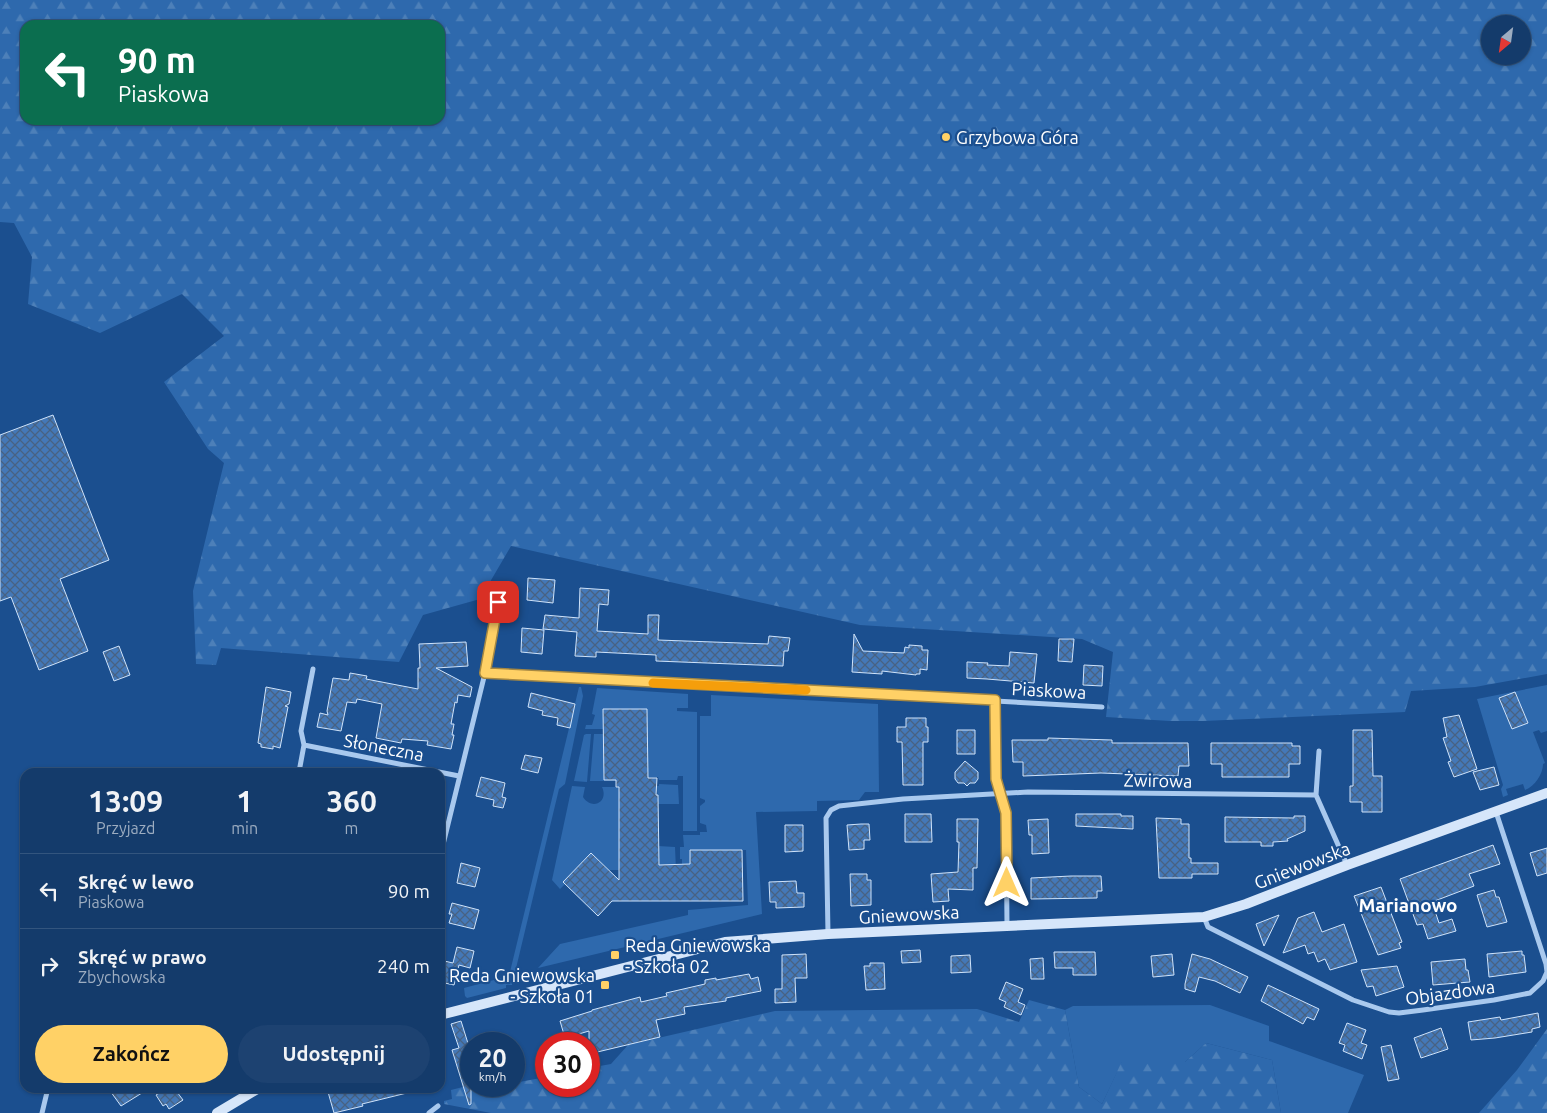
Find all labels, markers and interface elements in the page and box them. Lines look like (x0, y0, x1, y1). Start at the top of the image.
north arrow (1481, 15, 1531, 65)
map controls (1481, 15, 1531, 65)
icon: left (35, 40, 100, 105)
text: 90 m (118, 40, 196, 80)
text: Piaskowa (118, 81, 209, 106)
place label: Grzybowa Góra (956, 127, 1079, 147)
marker: Grzybowa Góra (940, 131, 952, 143)
pin (477, 581, 519, 623)
icon: arrive (484, 588, 512, 616)
street label: Piaskowa (1011, 678, 1087, 702)
street label: Słoneczna (342, 729, 426, 765)
street label: Żwirowa (1123, 769, 1193, 791)
text: 13:09 (88, 784, 163, 818)
text: 1 (236, 784, 253, 818)
text: 360 (326, 784, 377, 818)
text: Przyjazd (96, 819, 155, 837)
text: min (231, 819, 258, 837)
text: m (345, 819, 358, 837)
street label: Gniewowska (1251, 838, 1353, 892)
position arrow (980, 856, 1032, 908)
text: Skręć w lewo (78, 871, 194, 893)
icon: left (35, 877, 63, 905)
text: 90 m (388, 880, 430, 902)
text: Piaskowa (78, 893, 144, 911)
district label: Marianowo (1358, 894, 1458, 916)
street label: Gniewowska (858, 901, 960, 927)
place label: Reda Gniewowska - Szkoła 02 (625, 935, 771, 976)
text: Skręć w prawo (78, 946, 207, 968)
marker: Reda Gniewowska - Szkoła 02 (609, 949, 621, 961)
icon: right (35, 952, 63, 980)
text: 240 m (377, 955, 430, 977)
place label: Reda Gniewowska - Szkoła 01 (449, 965, 595, 1006)
text: Zbychowska (78, 968, 166, 986)
street label: Objazdowa (1404, 976, 1496, 1008)
marker: Reda Gniewowska - Szkoła 01 (599, 979, 611, 991)
button: Zakończ (35, 1025, 228, 1083)
button: Udostępnij (238, 1025, 430, 1083)
speed limit sign: 30 (535, 1032, 600, 1097)
text: 20 (478, 1044, 507, 1072)
text: km/h (479, 1070, 506, 1083)

